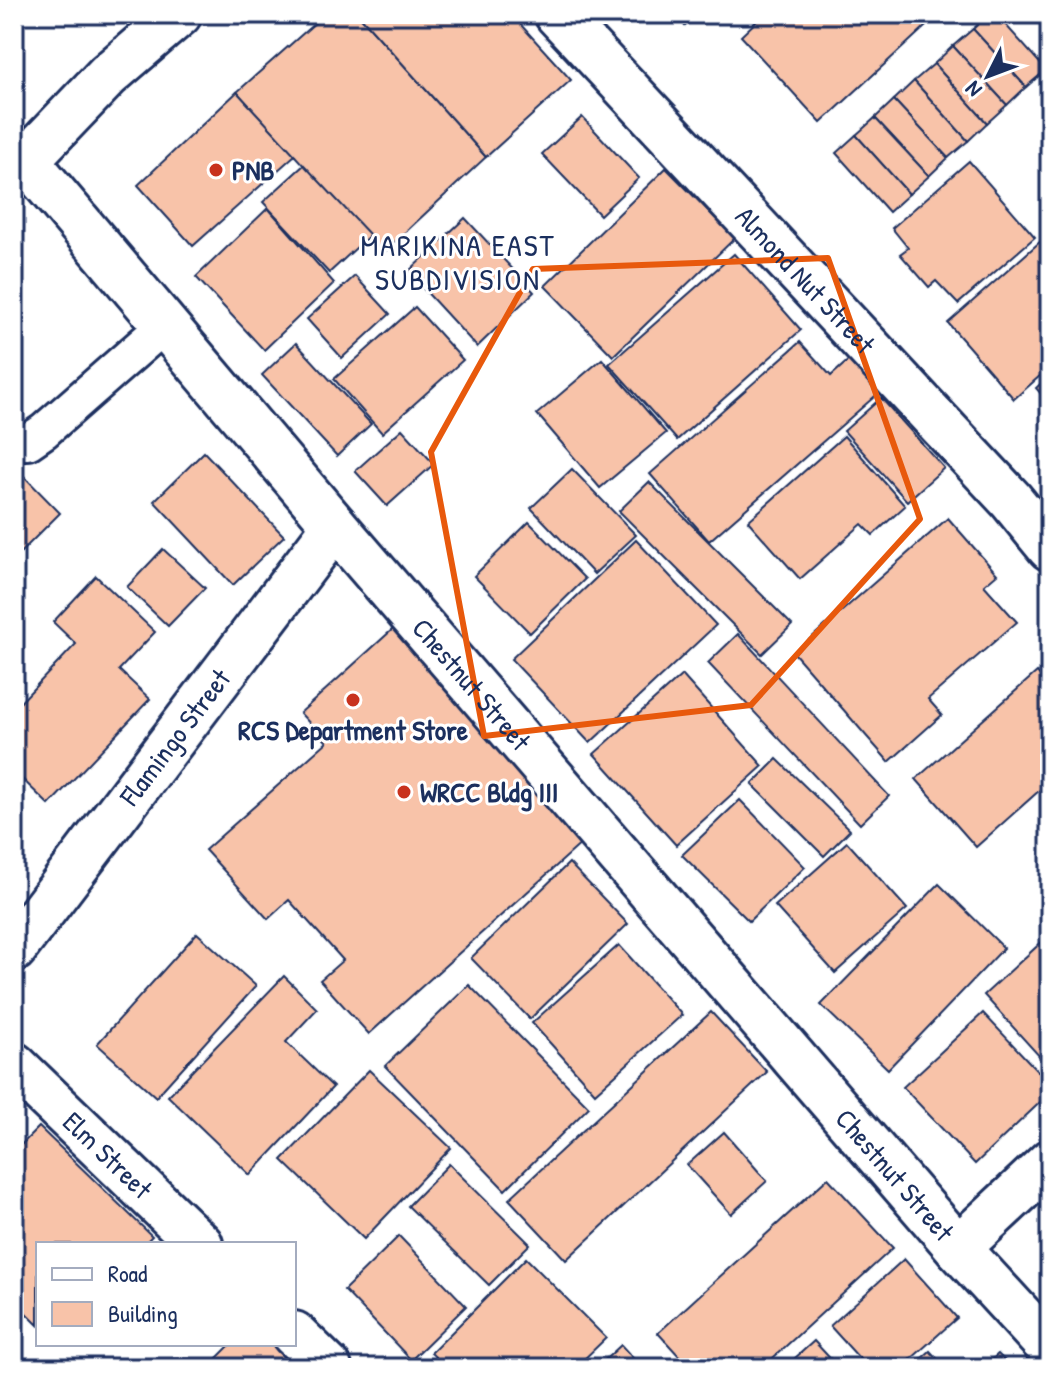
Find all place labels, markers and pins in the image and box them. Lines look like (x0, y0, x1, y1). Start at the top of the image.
place label: PNB (232, 151, 275, 189)
marker: PNB (207, 161, 225, 179)
marker: RCS Department Store (344, 691, 362, 709)
place label: RCS Department Store (238, 711, 469, 750)
place label: WRCC Bldg III (420, 773, 558, 812)
marker: WRCC Bldg III (395, 783, 413, 801)

